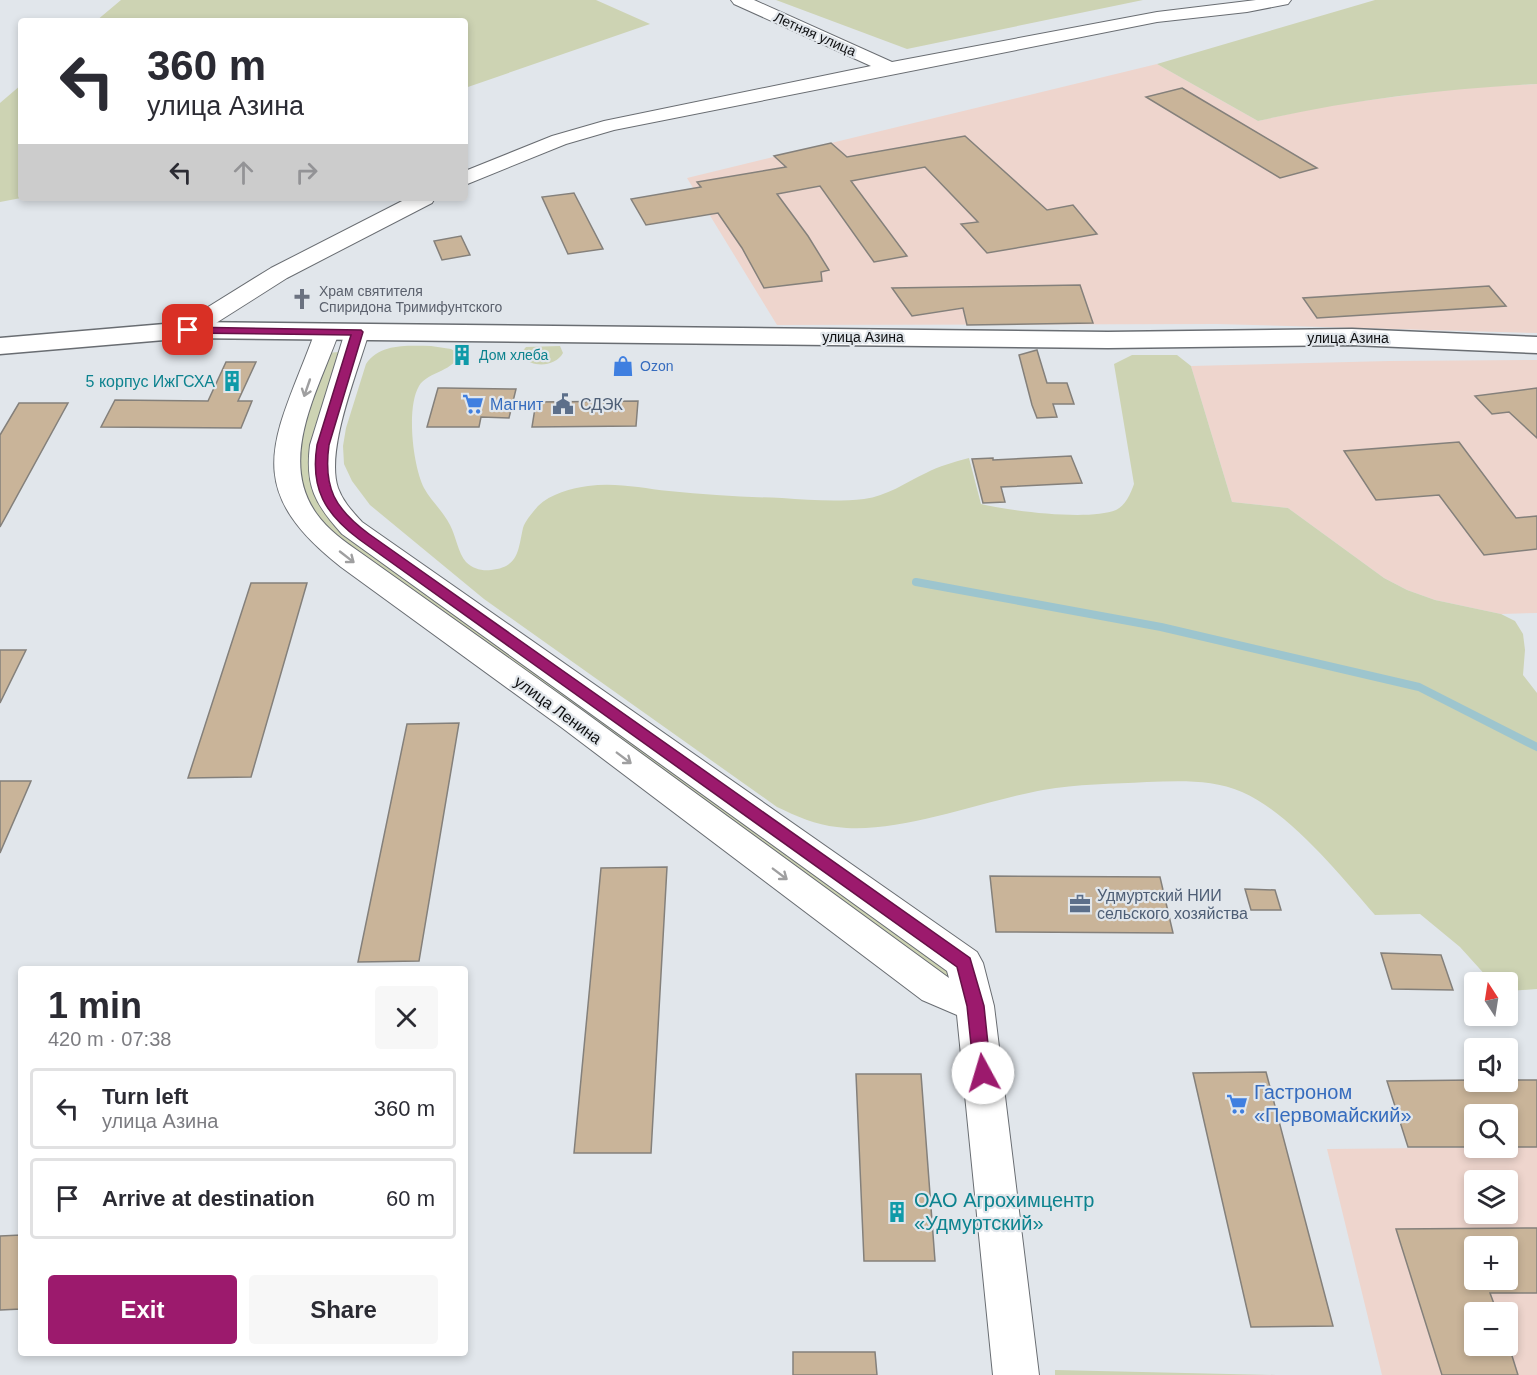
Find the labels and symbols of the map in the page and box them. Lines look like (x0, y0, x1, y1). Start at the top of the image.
street label: Летняя улица (771, 9, 859, 59)
place label: Храм святителя Спиридона Тримифунтского (319, 283, 503, 315)
church icon: Храм святителя Спиридона Тримифунтского (290, 287, 314, 311)
pin (162, 304, 213, 355)
street label: улица Азина (822, 329, 904, 345)
street label: улица Азина (1307, 330, 1389, 346)
building icon: Дом хлеба (450, 343, 474, 367)
place label: Дом хлеба (479, 347, 548, 363)
shop icon: Ozon (611, 354, 635, 378)
place label: Ozon (640, 358, 673, 374)
building icon: 5 корпус ИжГСХА (220, 369, 244, 393)
place label: 5 корпус ИжГСХА (86, 373, 215, 390)
one-way arrow (301, 378, 312, 396)
supermarket icon: Магнит (461, 392, 485, 416)
public building icon: СДЭК (551, 392, 575, 416)
place label: Магнит (490, 396, 544, 413)
place label: СДЭК (580, 396, 624, 413)
one-way arrow (339, 550, 355, 563)
street label: улица Ленина (511, 673, 605, 747)
one-way arrow (615, 752, 631, 764)
one-way arrow (772, 868, 788, 880)
place label: Удмуртский НИИ сельского хозяйства (1097, 887, 1248, 922)
office icon: Удмуртский НИИ сельского хозяйства (1068, 892, 1092, 916)
north arrow (1464, 972, 1518, 1026)
position arrow (951, 1041, 1015, 1105)
place label: Гастроном «Первомайский» (1254, 1081, 1412, 1126)
supermarket icon: Гастроном «Первомайский» (1225, 1092, 1249, 1116)
place label: ОАО Агрохимцентр «Удмуртский» (914, 1189, 1094, 1234)
building icon: ОАО Агрохимцентр «Удмуртский» (885, 1200, 909, 1224)

